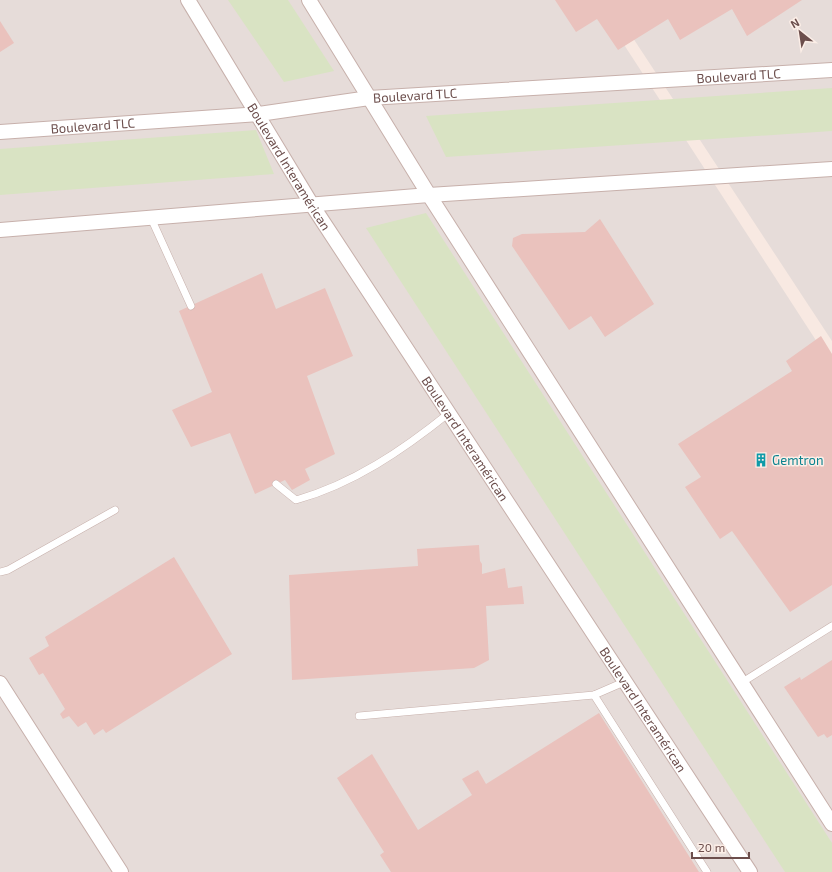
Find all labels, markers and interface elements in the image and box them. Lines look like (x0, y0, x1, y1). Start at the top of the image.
north arrow (780, 12, 820, 52)
text: N (788, 15, 801, 31)
street label: Boulevard TLC (696, 65, 781, 86)
street label: Boulevard TLC (373, 85, 458, 106)
street label: Boulevard Interamérican (244, 100, 334, 233)
street label: Boulevard TLC (50, 115, 135, 136)
street label: Boulevard Interamérican (419, 373, 512, 504)
building icon: Gemtron (753, 452, 769, 468)
place label: Gemtron (772, 452, 823, 468)
street label: Boulevard Interamérican (596, 644, 690, 775)
scale bar (692, 834, 749, 860)
text: 20 m (698, 840, 725, 854)

